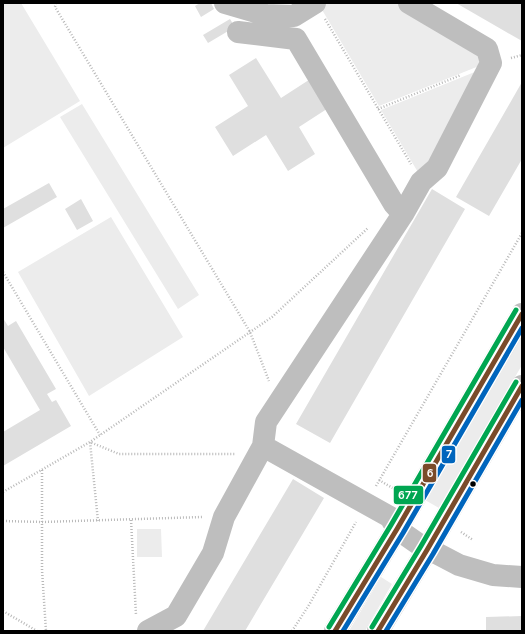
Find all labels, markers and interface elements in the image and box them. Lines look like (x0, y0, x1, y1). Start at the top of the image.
line badge: 7 (441, 445, 456, 464)
text: 7 (446, 447, 452, 462)
line badge: 6 (422, 463, 437, 483)
text: 6 (427, 466, 434, 481)
unlabelled marker (468, 479, 478, 489)
line badge: 677 (393, 485, 424, 505)
text: 677 (398, 488, 418, 503)

